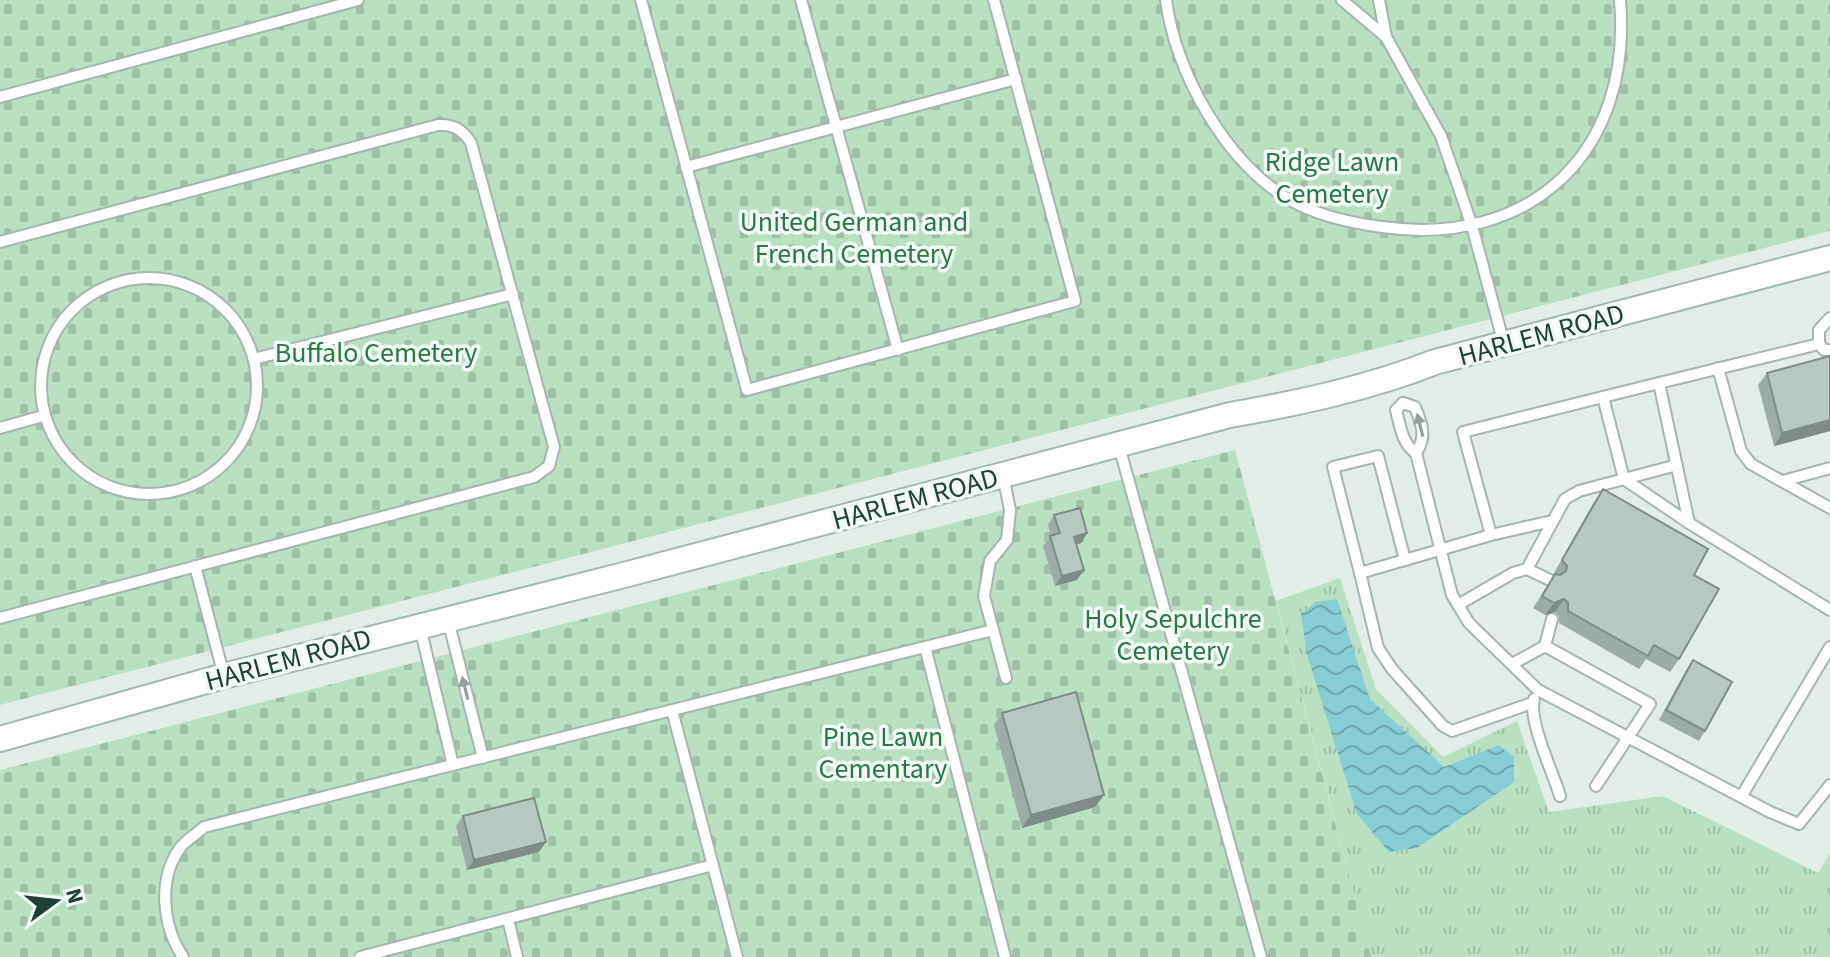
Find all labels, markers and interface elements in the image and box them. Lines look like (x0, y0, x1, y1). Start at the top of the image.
park label: Ridge Lawn Cemetery (1265, 142, 1399, 214)
park label: United German and French Cemetery (740, 202, 968, 274)
street label: HARLEM ROAD (1454, 294, 1629, 376)
park label: Buffalo Cemetery (275, 333, 477, 373)
one-way arrow (1413, 412, 1425, 437)
street label: HARLEM ROAD (828, 458, 1003, 540)
park label: Holy Sepulchre Cemetery (1084, 599, 1262, 671)
street label: HARLEM ROAD (201, 619, 376, 701)
one-way arrow (458, 675, 471, 700)
park label: Pine Lawn Cementary (819, 717, 947, 789)
north arrow (16, 861, 96, 941)
text: N (57, 885, 92, 907)

